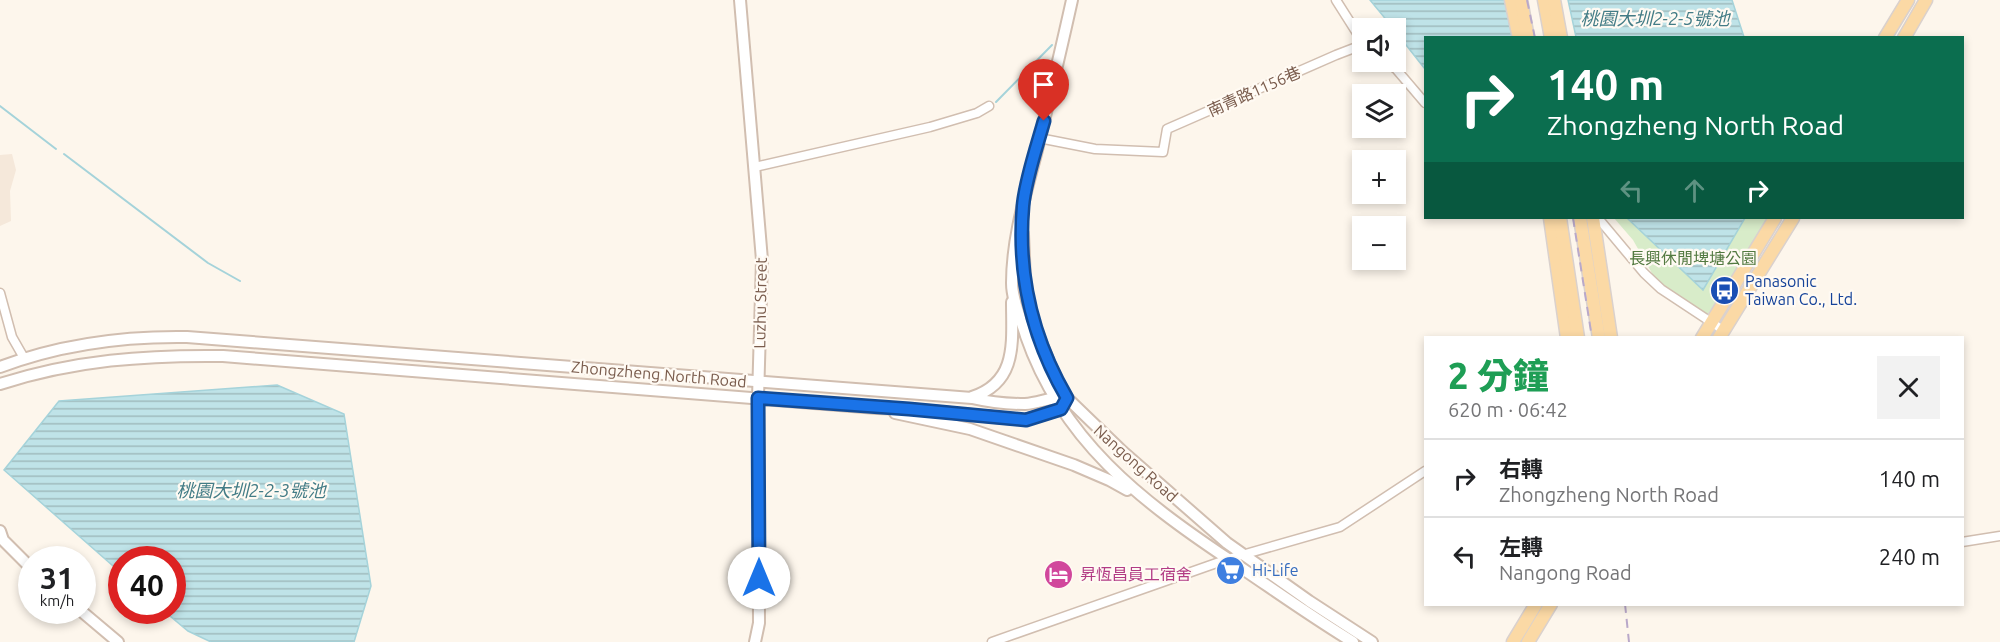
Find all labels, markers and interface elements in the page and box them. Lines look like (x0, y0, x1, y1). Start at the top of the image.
water label: 桃園大圳2-2-5號池 (1580, 8, 1732, 28)
map controls (1352, 18, 1406, 270)
button: sound (1352, 18, 1406, 72)
pin (1018, 59, 1069, 121)
icon: right (1448, 60, 1526, 138)
text: 140 m (1547, 61, 1664, 108)
street label: 南青路1156巷 (1205, 62, 1303, 120)
icon: arrive (1027, 68, 1060, 101)
button: layers (1352, 84, 1406, 138)
text: Zhongzheng North Road (1547, 110, 1844, 140)
button: + (1352, 150, 1406, 204)
icon: left (1615, 174, 1648, 207)
icon: ahead (1678, 174, 1711, 207)
icon: right (1741, 174, 1774, 207)
button: − (1352, 216, 1406, 270)
park label: 長興休閒埤塘公園 (1629, 249, 1757, 267)
street label: Luzhu Street (750, 257, 770, 349)
place label: Panasonic Taiwan Co., Ltd. (1745, 272, 1857, 308)
bus stop icon: Panasonic Taiwan Co., Ltd. (1708, 274, 1740, 306)
text: 2 分鐘 (1448, 355, 1549, 396)
button: close (1877, 356, 1940, 419)
street label: Zhongzheng North Road (571, 357, 747, 391)
text: 620 m · 06:42 (1448, 398, 1568, 421)
street label: Nangong Road (1091, 421, 1181, 505)
text: 右轉 (1499, 456, 1543, 481)
icon: right (1448, 462, 1481, 495)
text: 140 m (1879, 466, 1940, 491)
water label: 桃園大圳2-2-3號池 (176, 480, 328, 500)
text: Zhongzheng North Road (1499, 483, 1719, 506)
text: 左轉 (1499, 534, 1543, 559)
icon: left (1448, 540, 1481, 573)
text: 240 m (1879, 544, 1940, 569)
speed limit sign: 40 (108, 546, 186, 624)
position arrow (727, 546, 791, 610)
supermarket icon: Hi-Life (1215, 554, 1247, 586)
hotel icon: 昇恆昌員工宿舍 (1043, 558, 1075, 590)
text: 31 (40, 561, 74, 595)
place label: Hi-Life (1252, 561, 1299, 579)
text: Nangong Road (1499, 561, 1632, 584)
place label: 昇恆昌員工宿舍 (1080, 565, 1192, 583)
text: km/h (40, 592, 74, 609)

